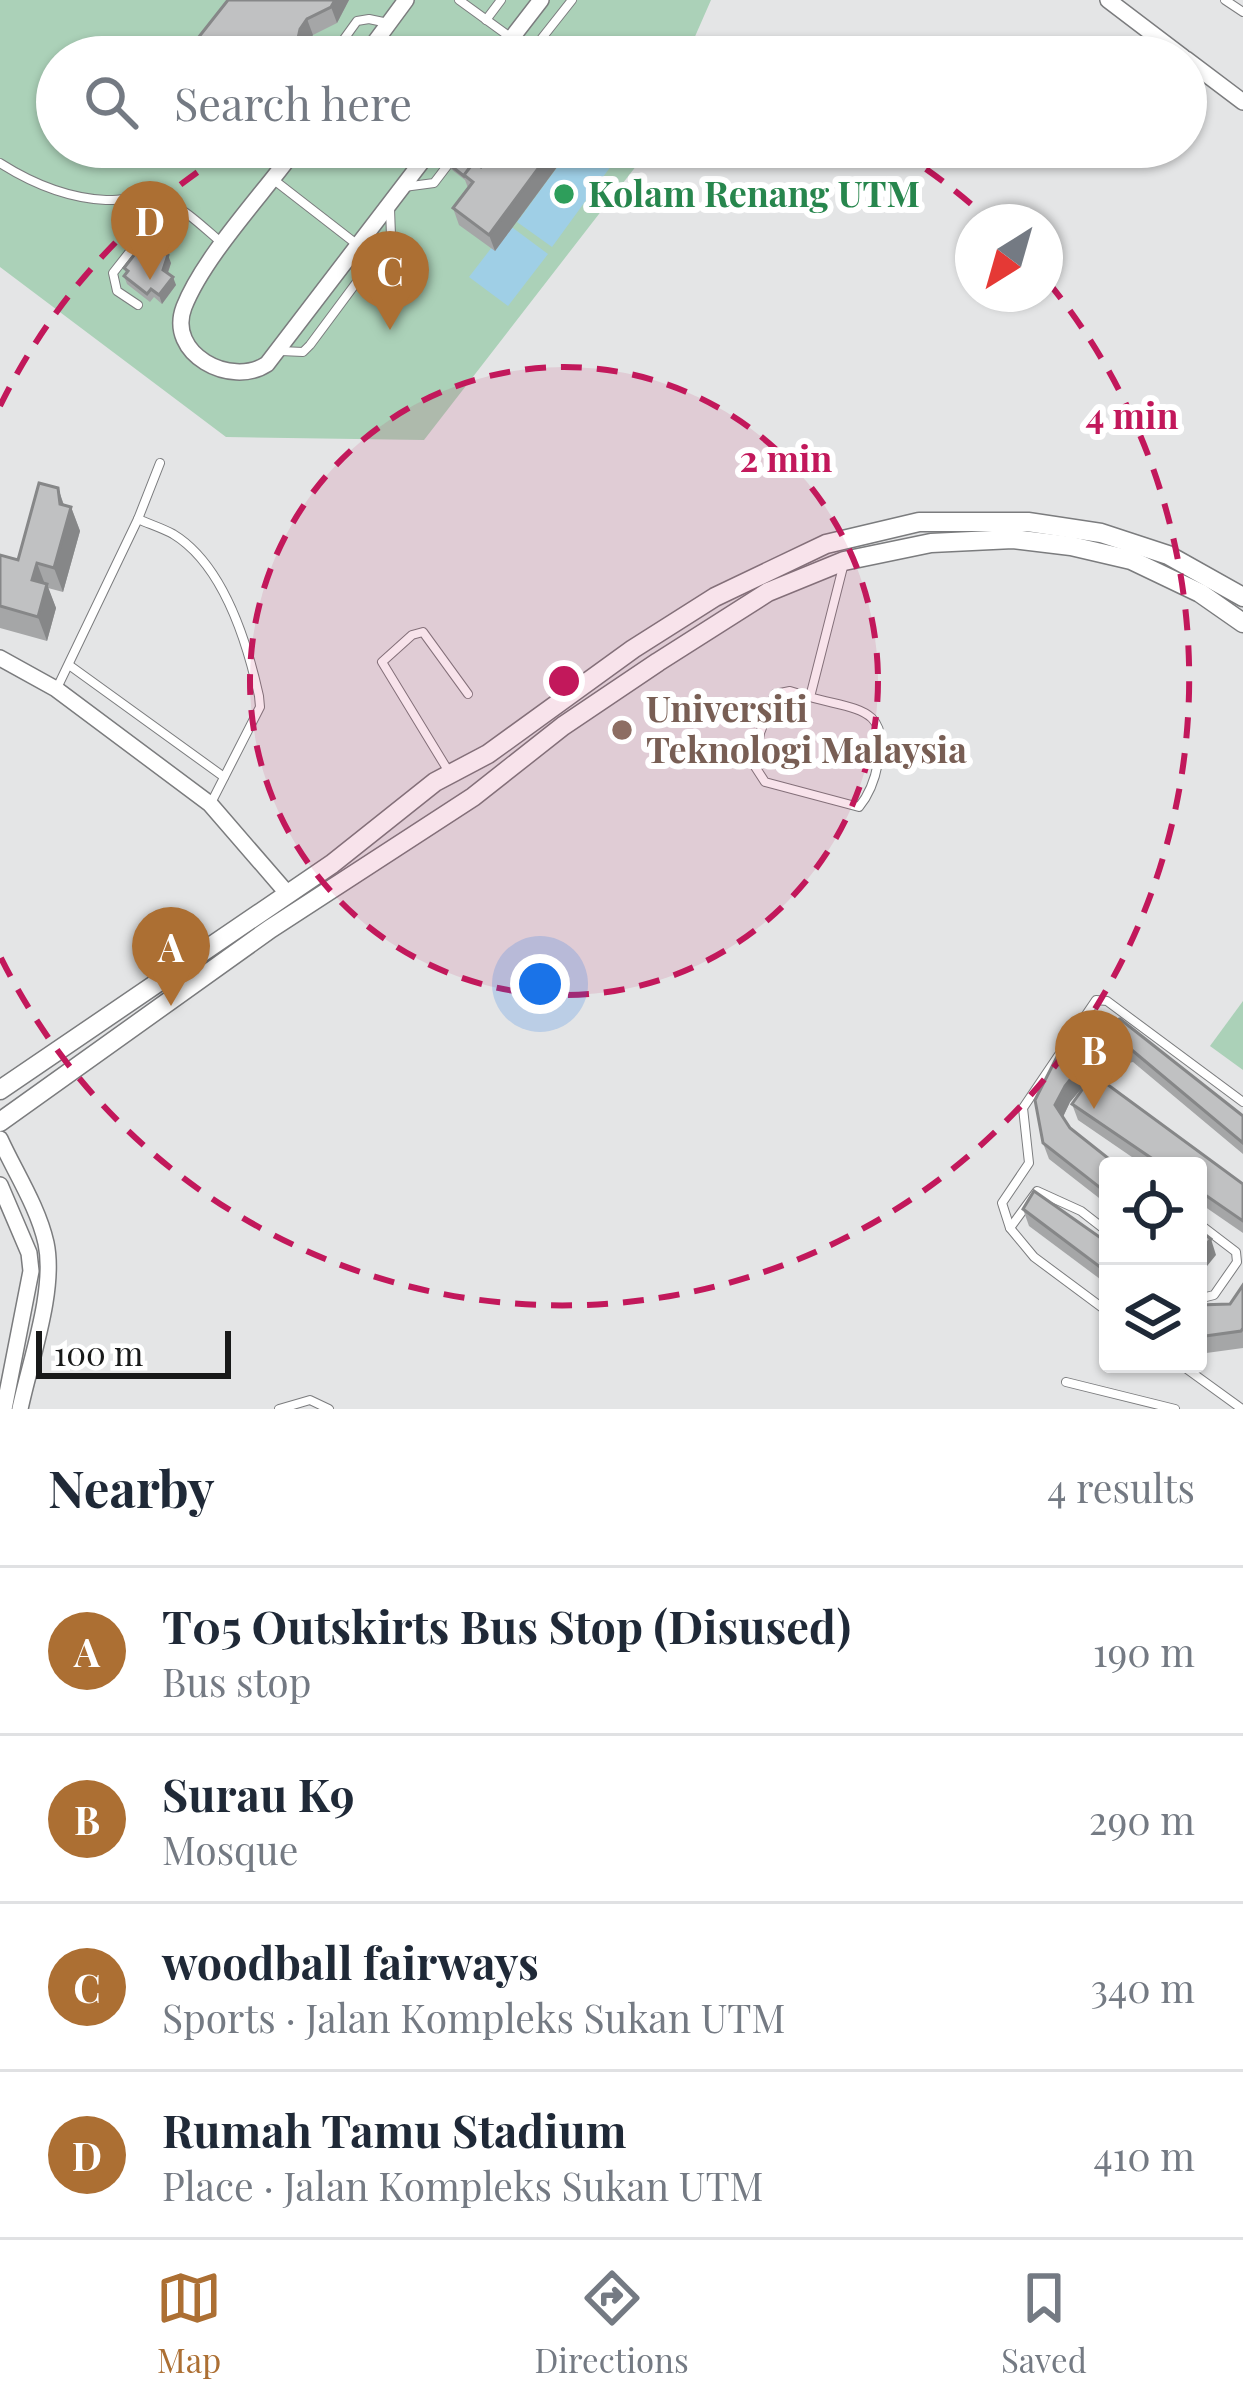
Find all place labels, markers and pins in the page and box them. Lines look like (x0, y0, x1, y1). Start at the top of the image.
place label: Kolam Renang UTM (588, 168, 920, 216)
pin: D (111, 181, 189, 280)
marker: Kolam Renang UTM (551, 181, 577, 207)
pin: C (351, 231, 429, 330)
centre of rings (543, 660, 585, 702)
place label: Universiti Teknologi Malaysia (646, 683, 967, 772)
marker: Universiti Teknologi Malaysia (609, 717, 635, 743)
pin: A (132, 907, 210, 1006)
pin: B (1055, 1010, 1133, 1109)

